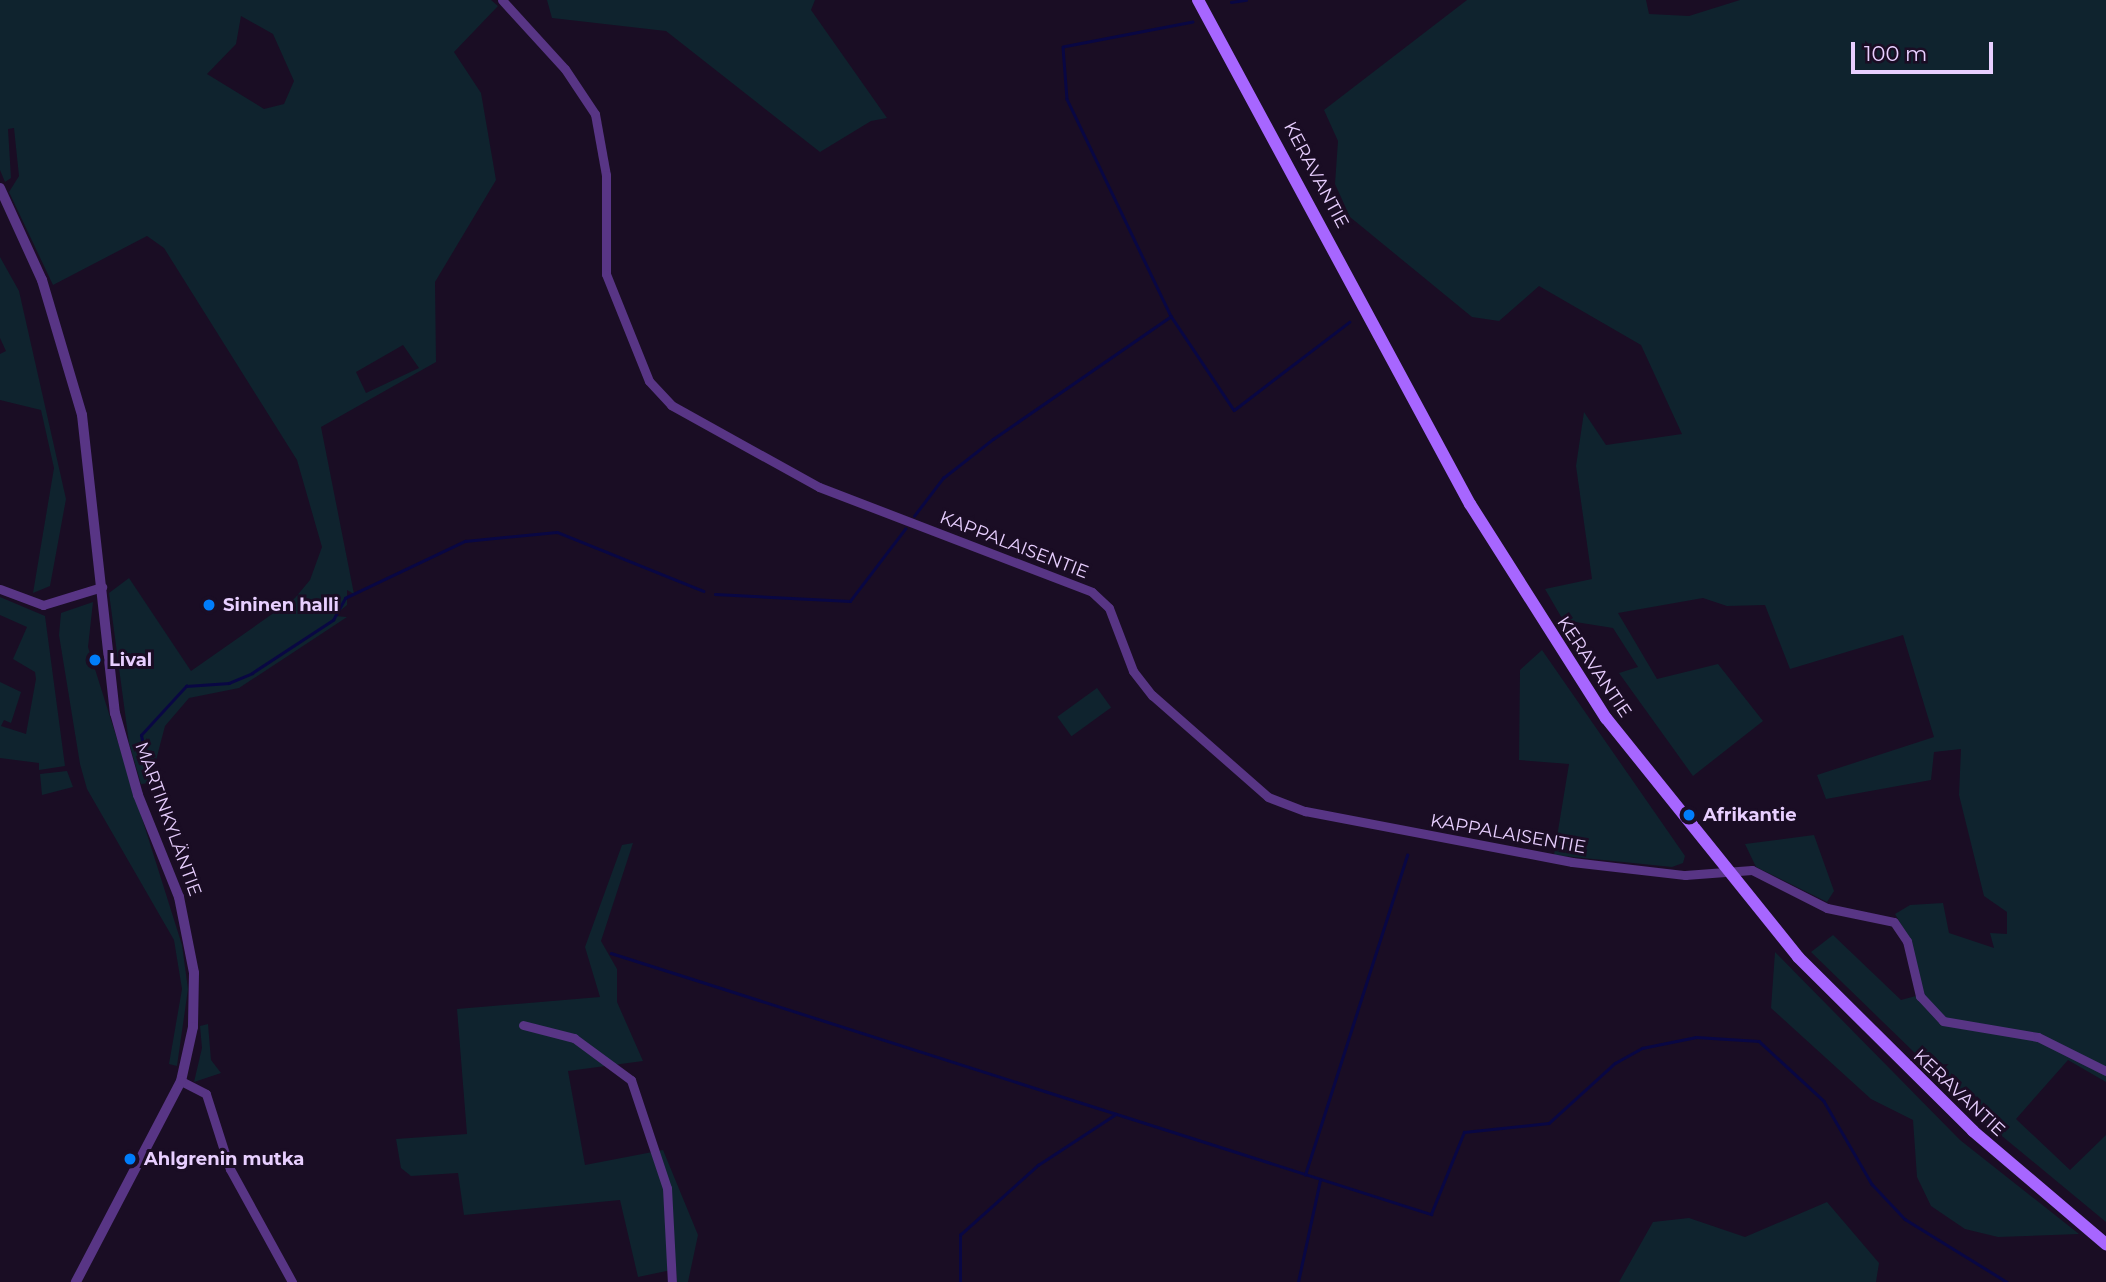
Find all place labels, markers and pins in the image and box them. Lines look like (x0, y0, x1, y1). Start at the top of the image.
place label: Sininen halli (223, 594, 339, 616)
marker: Sininen halli (201, 597, 217, 613)
place label: Lival (109, 649, 152, 671)
marker: Lival (87, 652, 103, 668)
place label: Afrikantie (1703, 804, 1797, 826)
marker: Afrikantie (1681, 807, 1697, 823)
place label: Ahlgrenin mutka (144, 1148, 304, 1170)
marker: Ahlgrenin mutka (122, 1151, 138, 1167)

